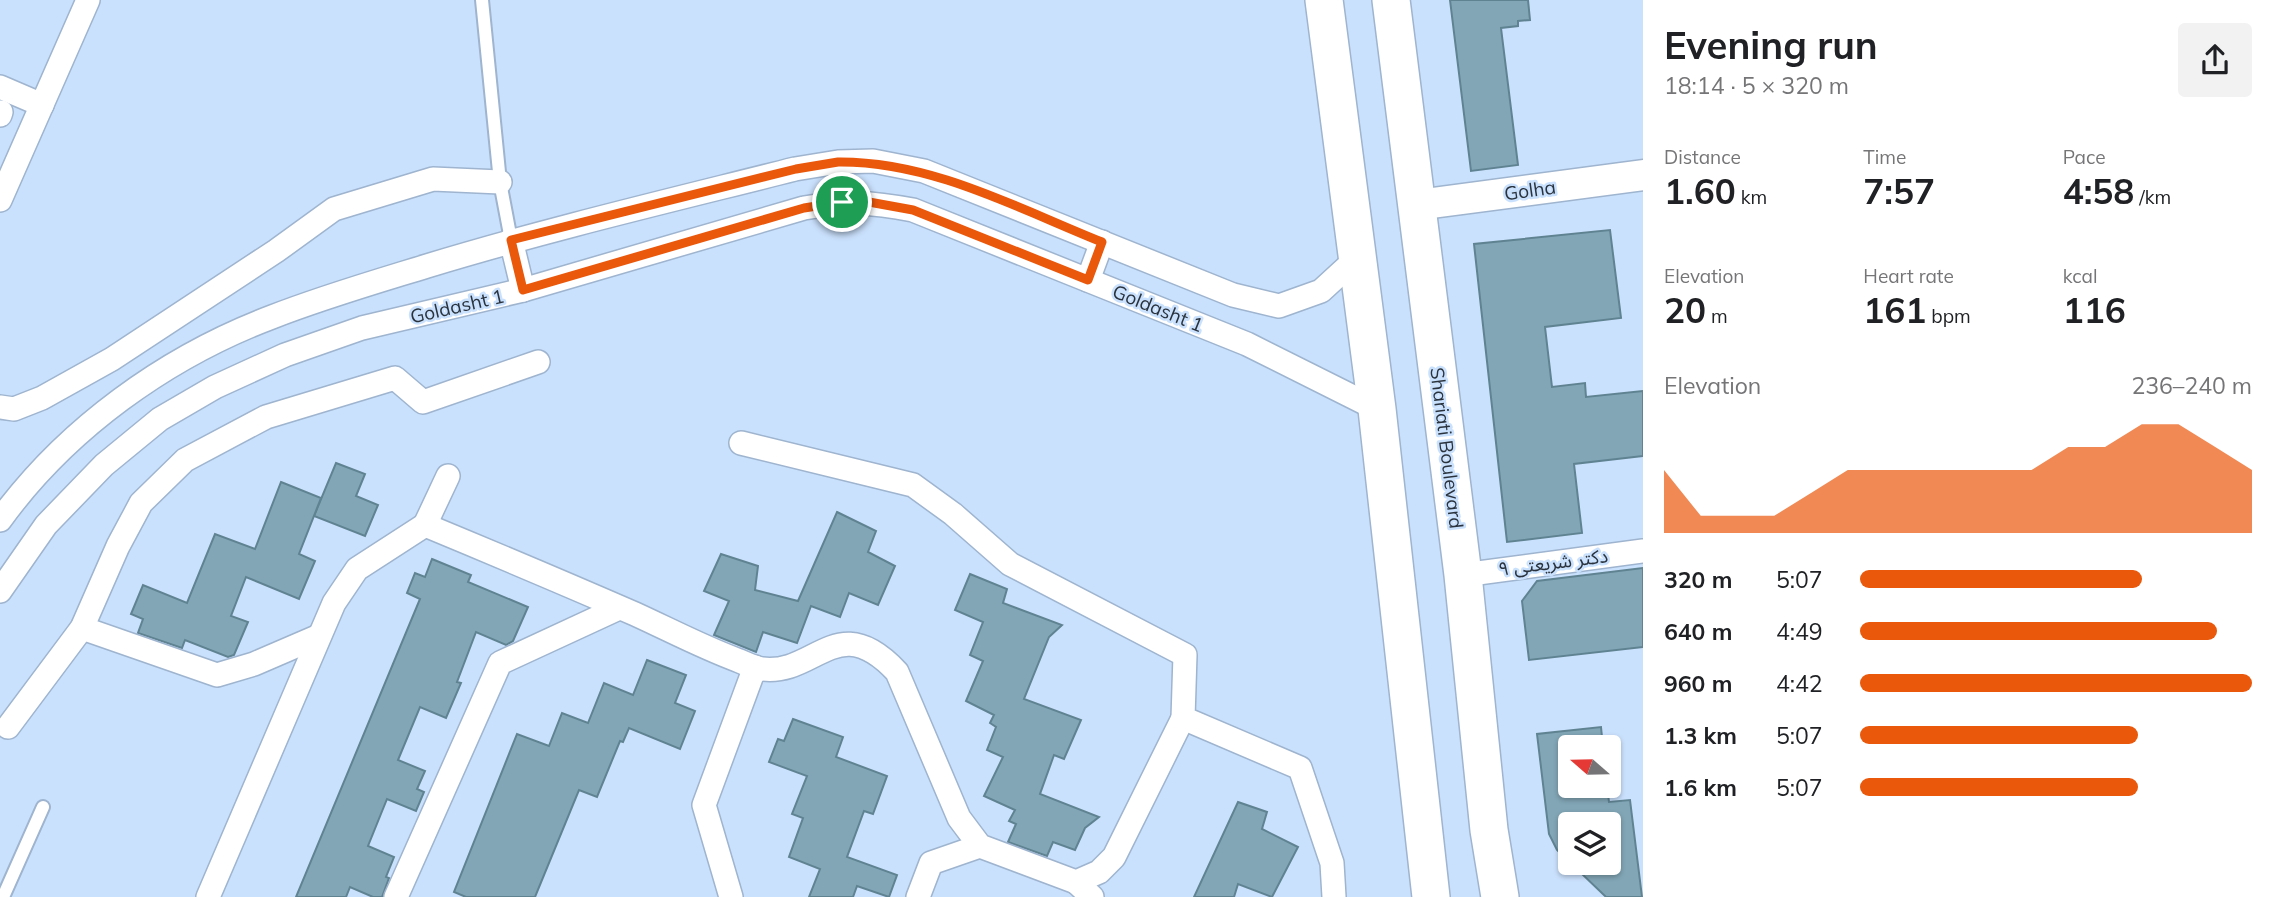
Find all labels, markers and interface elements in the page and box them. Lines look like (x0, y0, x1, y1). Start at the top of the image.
text: Evening run (1664, 21, 1878, 69)
button: share (2178, 23, 2252, 97)
text: 18:14 · 5 × 320 m (1664, 71, 1849, 100)
text: Distance (1664, 145, 1741, 169)
text: Time (1863, 145, 1906, 169)
text: Pace (2063, 145, 2106, 169)
text: 1.60 (1664, 169, 1736, 213)
text: 7:57 (1863, 169, 1935, 213)
text: 4:58 (2063, 169, 2134, 213)
pin (812, 172, 872, 232)
street label: Golha (1503, 175, 1557, 205)
icon: arrive (823, 183, 861, 221)
text: km (1736, 185, 1767, 209)
text: /km (2134, 185, 2171, 209)
text: Elevation (1664, 264, 1744, 288)
text: Heart rate (1863, 264, 1954, 288)
text: kcal (2063, 264, 2097, 288)
street label: Goldasht 1 (1109, 279, 1207, 337)
street label: Goldasht 1 (408, 284, 506, 328)
text: 20 (1664, 288, 1706, 332)
text: 161 (1863, 288, 1926, 332)
text: 116 (2063, 288, 2126, 332)
text: m (1706, 304, 1728, 328)
text: bpm (1926, 304, 1971, 328)
street label: Shariati Boulevard (1425, 366, 1469, 530)
text: Elevation (1664, 371, 1761, 400)
text: 236–240 m (2131, 371, 2252, 400)
street label: دکتر شریعتی ۹ (1497, 543, 1609, 581)
text: 320 m (1664, 565, 1732, 594)
text: 5:07 (1776, 565, 1823, 594)
text: 640 m (1664, 617, 1732, 646)
text: 4:49 (1776, 617, 1823, 646)
text: 960 m (1664, 669, 1732, 698)
text: 4:42 (1776, 669, 1823, 698)
text: 1.3 km (1664, 721, 1737, 750)
text: 5:07 (1776, 721, 1823, 750)
north arrow (1558, 735, 1620, 798)
map controls (1558, 735, 1621, 875)
text: 1.6 km (1664, 773, 1737, 802)
text: 5:07 (1776, 773, 1823, 802)
button: layers (1558, 812, 1621, 875)

